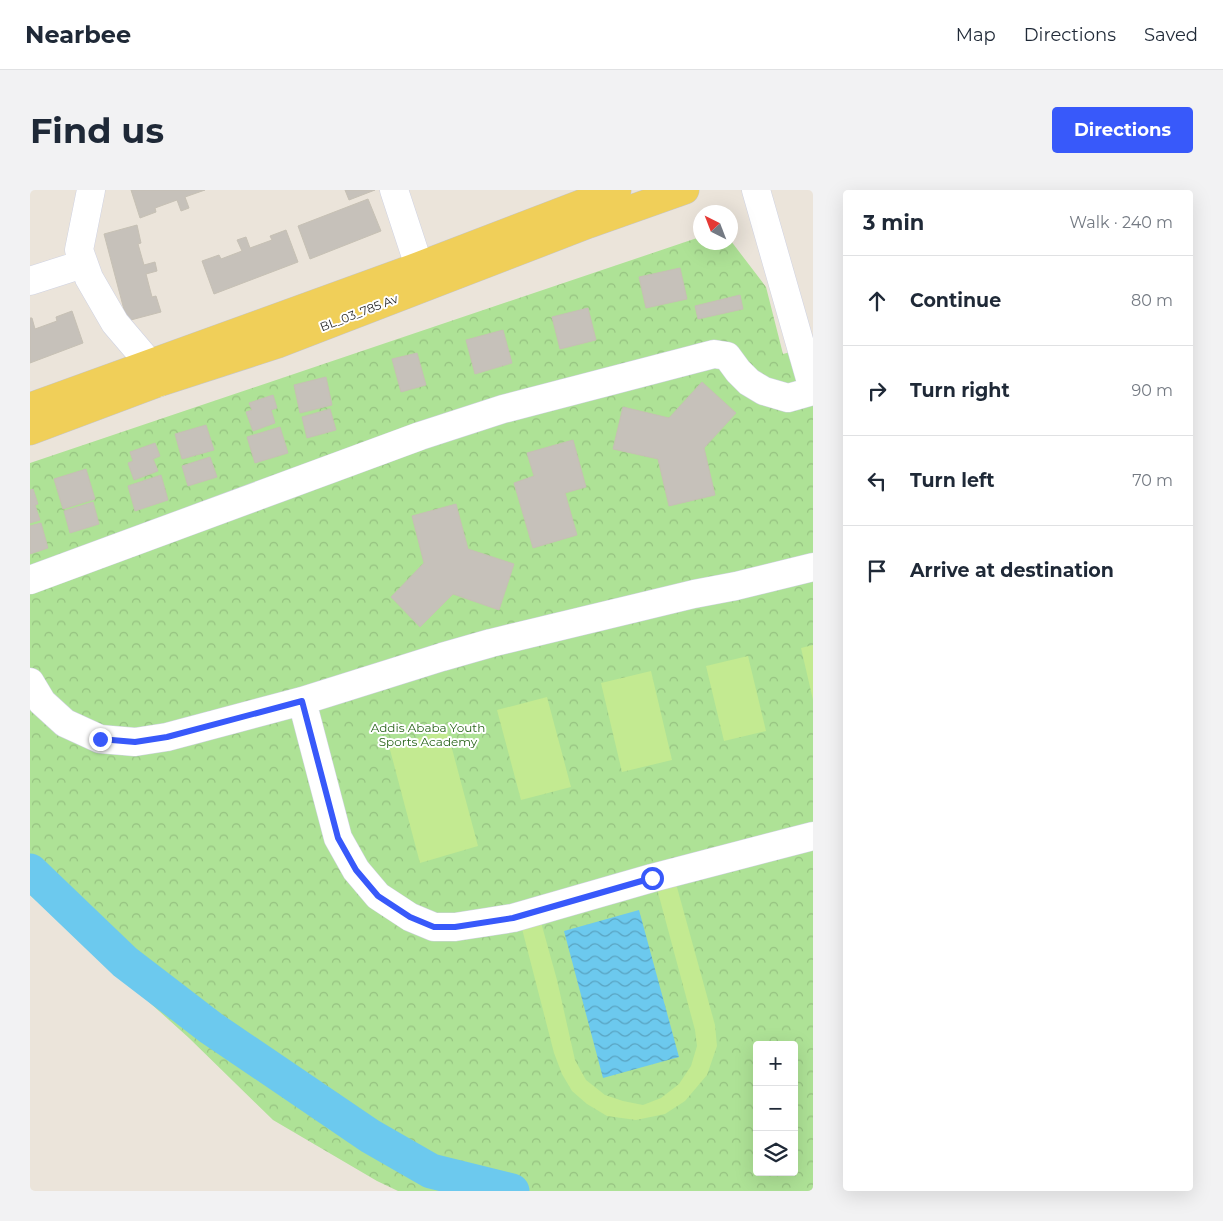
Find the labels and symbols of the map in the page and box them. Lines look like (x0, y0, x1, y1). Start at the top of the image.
north arrow (693, 205, 738, 250)
street label: BL_03_785 Av (318, 291, 400, 334)
park label: Addis Ababa Youth Sports Academy (371, 720, 485, 749)
route end (89, 728, 112, 751)
route start (641, 867, 664, 890)

